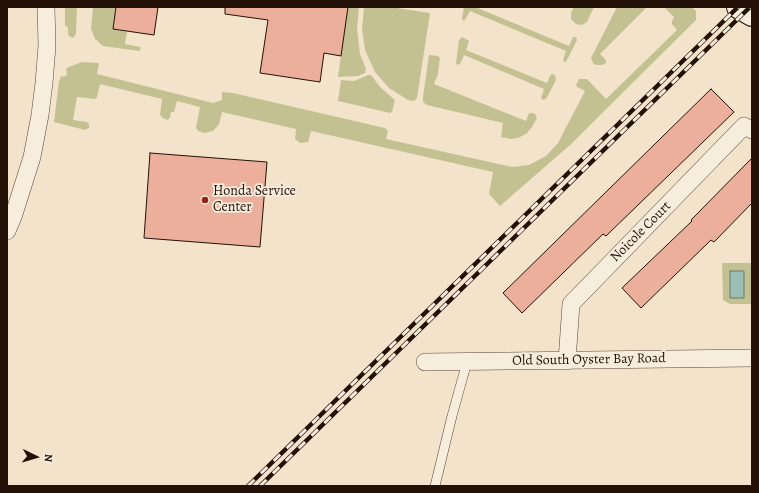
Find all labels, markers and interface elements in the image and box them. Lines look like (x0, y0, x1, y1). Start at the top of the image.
place label: Honda Service Center (213, 184, 296, 216)
marker: Honda Service Center (200, 195, 210, 205)
street label: Noicole Court (607, 198, 675, 266)
street label: Old South Oyster Bay Road (512, 350, 666, 370)
north arrow (16, 437, 56, 477)
text: N (41, 453, 56, 463)

